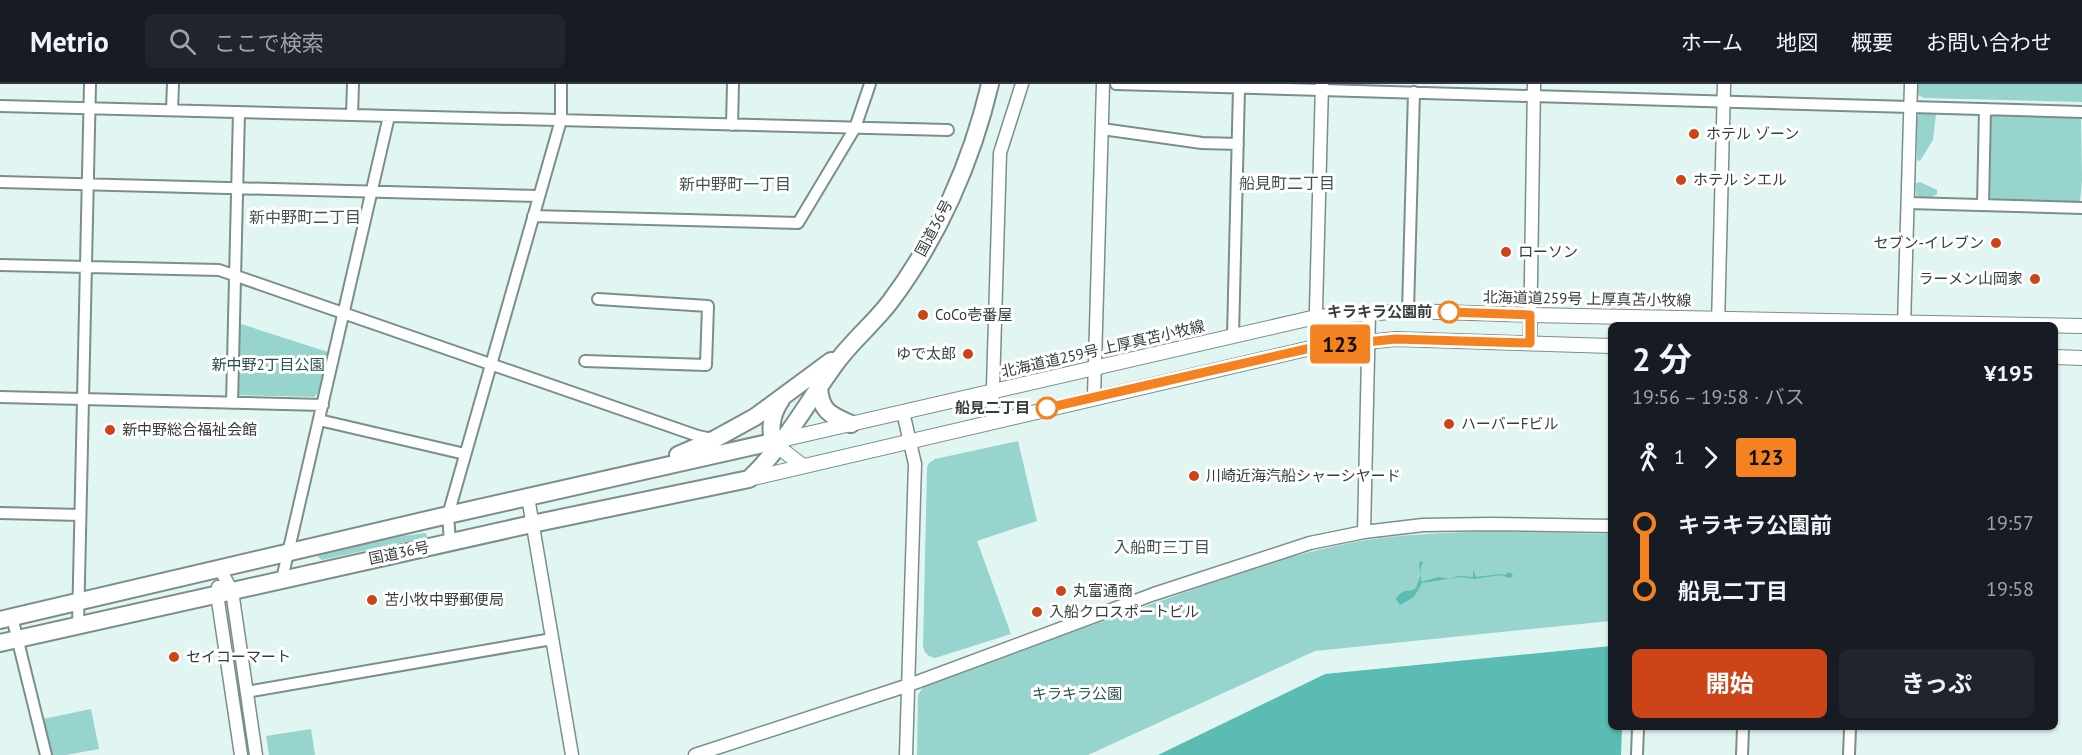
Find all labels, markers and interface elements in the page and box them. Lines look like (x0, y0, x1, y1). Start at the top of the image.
search box (145, 14, 565, 68)
text: Metrio (30, 23, 109, 60)
icon: search (166, 25, 199, 58)
text: ここで検索 (214, 29, 324, 57)
text: ホーム (1681, 29, 1743, 56)
text: 地図 (1776, 29, 1818, 56)
text: 概要 (1851, 29, 1893, 56)
text: お問い合わせ (1926, 29, 2052, 56)
place label: ホテル ゾーン (1706, 124, 1799, 143)
marker: ホテル ゾーン (1687, 127, 1701, 141)
place label: ホテル シエル (1693, 170, 1787, 189)
district label: 船見町二丁目 (1239, 173, 1335, 193)
marker: ホテル シエル (1674, 173, 1688, 187)
district label: 新中野町一丁目 (679, 174, 791, 194)
street label: 国道36号 (911, 196, 956, 259)
district label: 新中野町二丁目 (249, 207, 361, 227)
place label: セブン-イレブン (1874, 233, 1984, 252)
marker: セブン-イレブン (1989, 236, 2003, 250)
place label: ローソン (1518, 242, 1578, 261)
marker: ローソン (1499, 245, 1513, 259)
place label: ラーメン山岡家 (1919, 269, 2023, 288)
marker: ラーメン山岡家 (2028, 272, 2042, 286)
street label: 北海道道259号 上厚真苫小牧線 (1483, 287, 1691, 310)
marker: キラキラ公園前 (1438, 301, 1460, 323)
place label: キラキラ公園前 (1327, 302, 1432, 321)
place label: CoCo壱番屋 (935, 305, 1012, 324)
marker: CoCo壱番屋 (916, 308, 930, 322)
street label: 北海道道259号 上厚真苫小牧線 (999, 316, 1207, 381)
line badge: 123 (1306, 324, 1374, 364)
text: 123 (1322, 331, 1358, 358)
text: 2 分 (1632, 337, 1692, 380)
place label: ゆで太郎 (896, 344, 956, 363)
marker: ゆで太郎 (961, 347, 975, 361)
park label: 新中野2丁目公園 (211, 355, 325, 374)
text: ¥195 (1984, 359, 2034, 387)
text: 19:56 – 19:58 · バス (1632, 384, 1805, 410)
marker: 船見二丁目 (1036, 397, 1058, 419)
place label: 船見二丁目 (955, 398, 1030, 417)
place label: ハーバーFビル (1461, 414, 1559, 433)
marker: ハーバーFビル (1442, 417, 1456, 431)
place label: 新中野総合福祉会館 (122, 420, 257, 439)
marker: 新中野総合福祉会館 (103, 423, 117, 437)
icon: walk (1632, 441, 1665, 474)
icon: forward (1694, 441, 1727, 474)
text: 1 (1674, 444, 1685, 470)
text: 123 (1748, 444, 1784, 471)
place label: 川崎近海汽船シャーシヤード (1206, 466, 1401, 485)
marker: 川崎近海汽船シャーシヤード (1187, 469, 1201, 483)
text: 19:57 (1986, 510, 2034, 536)
text: キラキラ公園前 (1678, 511, 1832, 539)
street label: 国道36号 (367, 537, 431, 568)
district label: 入船町三丁目 (1114, 537, 1210, 557)
text: 19:58 (1986, 576, 2034, 602)
text: 船見二丁目 (1678, 577, 1788, 605)
place label: 丸富通商 (1073, 581, 1133, 600)
marker: 丸富通商 (1054, 584, 1068, 598)
place label: 苫小牧中野郵便局 (384, 590, 504, 609)
marker: 苫小牧中野郵便局 (365, 593, 379, 607)
place label: 入船クロスポートビル (1049, 602, 1199, 621)
marker: 入船クロスポートビル (1030, 605, 1044, 619)
place label: セイコーマート (186, 647, 291, 666)
button: 開始 (1632, 649, 1827, 718)
button: きっぷ (1839, 649, 2034, 718)
marker: セイコーマート (167, 650, 181, 664)
park label: キラキラ公園 (1032, 684, 1122, 703)

